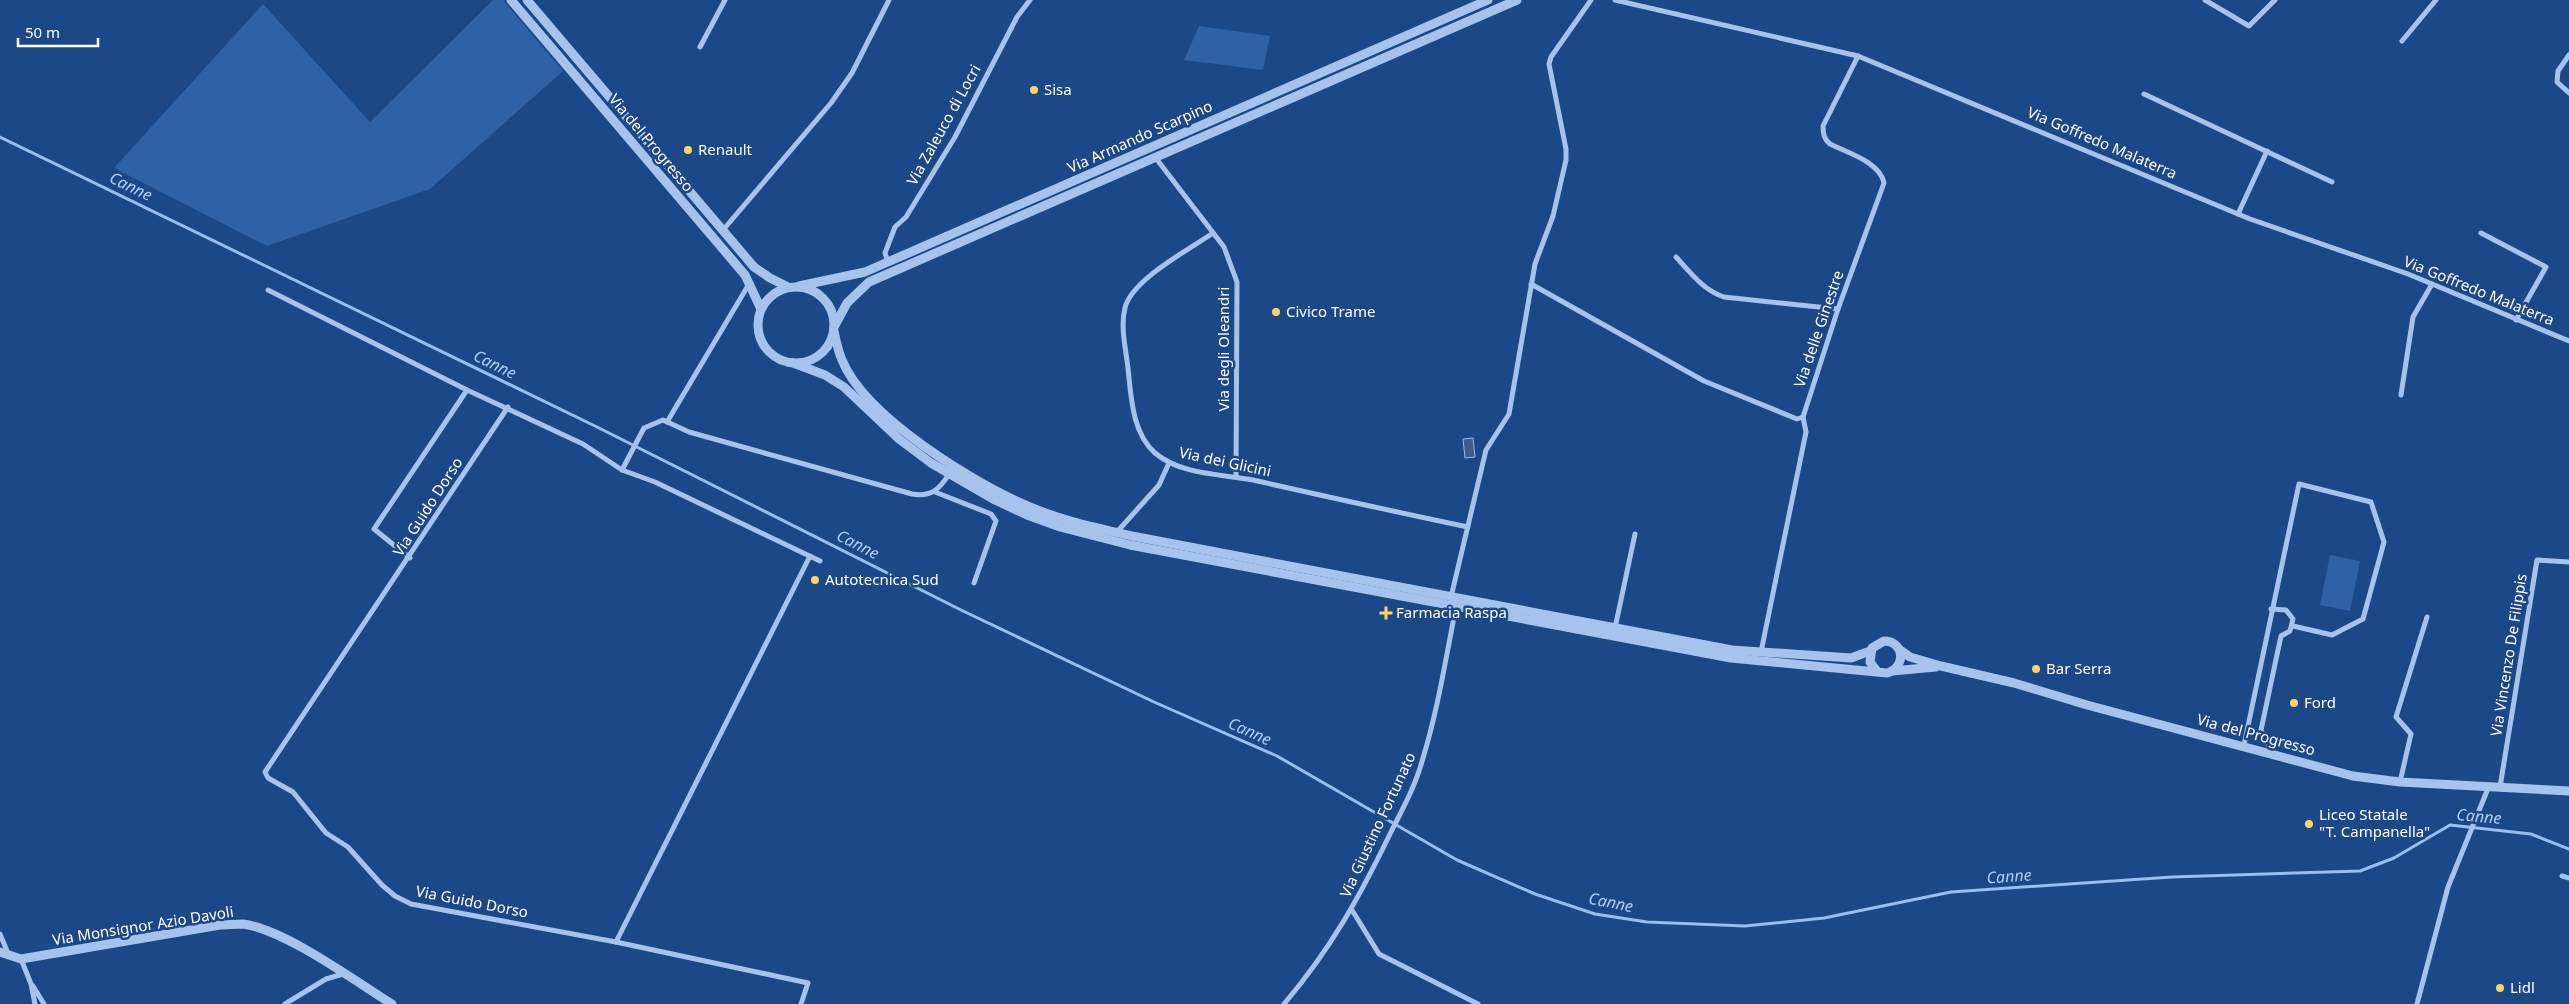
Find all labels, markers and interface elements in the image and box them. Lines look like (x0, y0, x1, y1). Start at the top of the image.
scale bar (18, 15, 98, 47)
text: 50 m (25, 22, 60, 42)
street label: Via Zaleuco di Locri (902, 61, 985, 188)
place label: Sisa (1044, 79, 1072, 99)
marker: Sisa (1028, 84, 1040, 96)
street label: Via del Progresso (605, 89, 699, 195)
street label: Via Armando Scarpino (1064, 95, 1215, 177)
street label: Via Goffredo Malaterra (2024, 101, 2180, 183)
place label: Renault (698, 139, 753, 159)
marker: Renault (682, 144, 694, 156)
water label: Canne (106, 166, 156, 206)
street label: Via Goffredo Malaterra (2401, 251, 2558, 329)
street label: Via delle Ginestre (1789, 268, 1847, 390)
street label: Via degli Oleandri (1213, 287, 1233, 411)
place label: Civico Trame (1286, 301, 1375, 321)
marker: Civico Trame (1270, 306, 1282, 318)
water label: Canne (470, 344, 520, 384)
street label: Via dei Glicini (1177, 442, 1273, 481)
street label: Via Guido Dorso (388, 453, 467, 560)
water label: Canne (833, 524, 883, 564)
place label: Autotecnica Sud (825, 569, 939, 589)
street label: Via Vincenzo De Filippis (2485, 572, 2531, 738)
marker: Autotecnica Sud (809, 574, 821, 586)
place label: Farmacia Raspa (1396, 602, 1507, 622)
marker: Farmacia Raspa (1380, 607, 1392, 619)
place label: Bar Serra (2046, 658, 2111, 678)
marker: Bar Serra (2030, 663, 2042, 675)
place label: Ford (2304, 692, 2336, 712)
marker: Ford (2288, 697, 2300, 709)
street label: Via del Progresso (2195, 709, 2318, 759)
water label: Canne (1225, 712, 1275, 750)
street label: Via Giustino Fortunato (1335, 749, 1420, 900)
water label: Canne (2456, 803, 2502, 829)
place label: Liceo Statale "T. Campanella" (2319, 804, 2430, 841)
marker: Liceo Statale "T. Campanella" (2303, 818, 2315, 830)
water label: Canne (1986, 863, 2032, 889)
street label: Via Guido Dorso (414, 880, 530, 922)
water label: Canne (1587, 887, 1635, 917)
street label: Via Monsignor Azio Davoli (51, 901, 235, 949)
place label: Lidl (2510, 977, 2535, 997)
marker: Lidl (2494, 982, 2506, 994)

